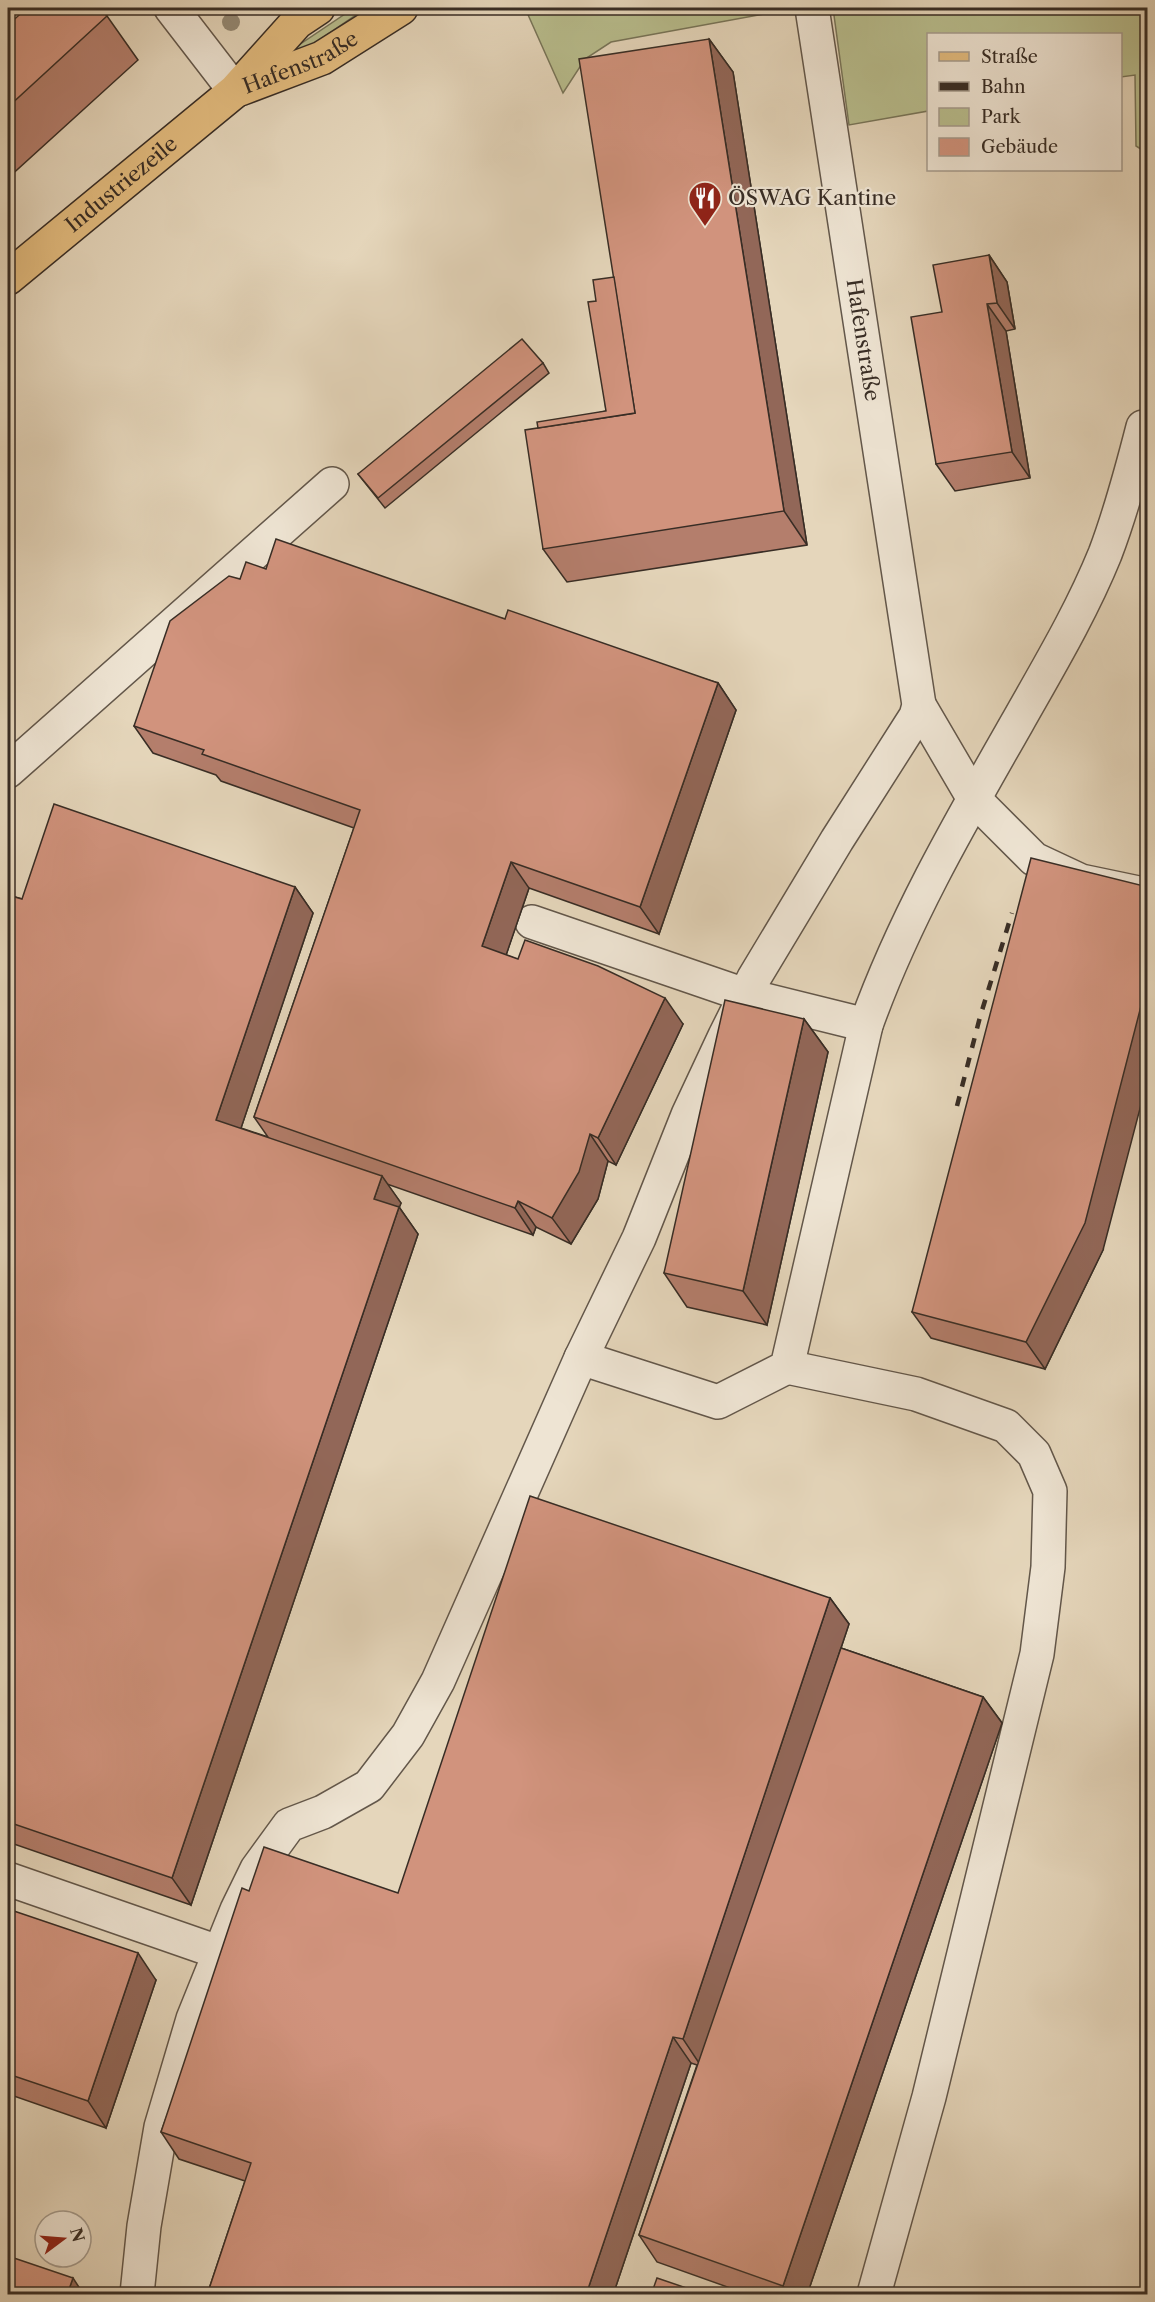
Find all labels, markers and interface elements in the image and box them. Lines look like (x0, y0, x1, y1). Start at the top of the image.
street label: Hafenstraße (239, 26, 362, 99)
legend (927, 33, 1122, 171)
text: Straße (981, 46, 1038, 68)
text: Bahn (981, 76, 1026, 98)
text: Park (981, 106, 1022, 128)
street label: Industriezeile (60, 131, 182, 237)
text: Gebäude (981, 136, 1058, 158)
restaurant icon: ÖSWAG Kantine (687, 180, 723, 227)
place label: ÖSWAG Kantine (728, 185, 896, 210)
street label: Hafenstraße (841, 277, 886, 403)
north arrow (33, 2209, 93, 2269)
text: N (66, 2225, 89, 2244)

